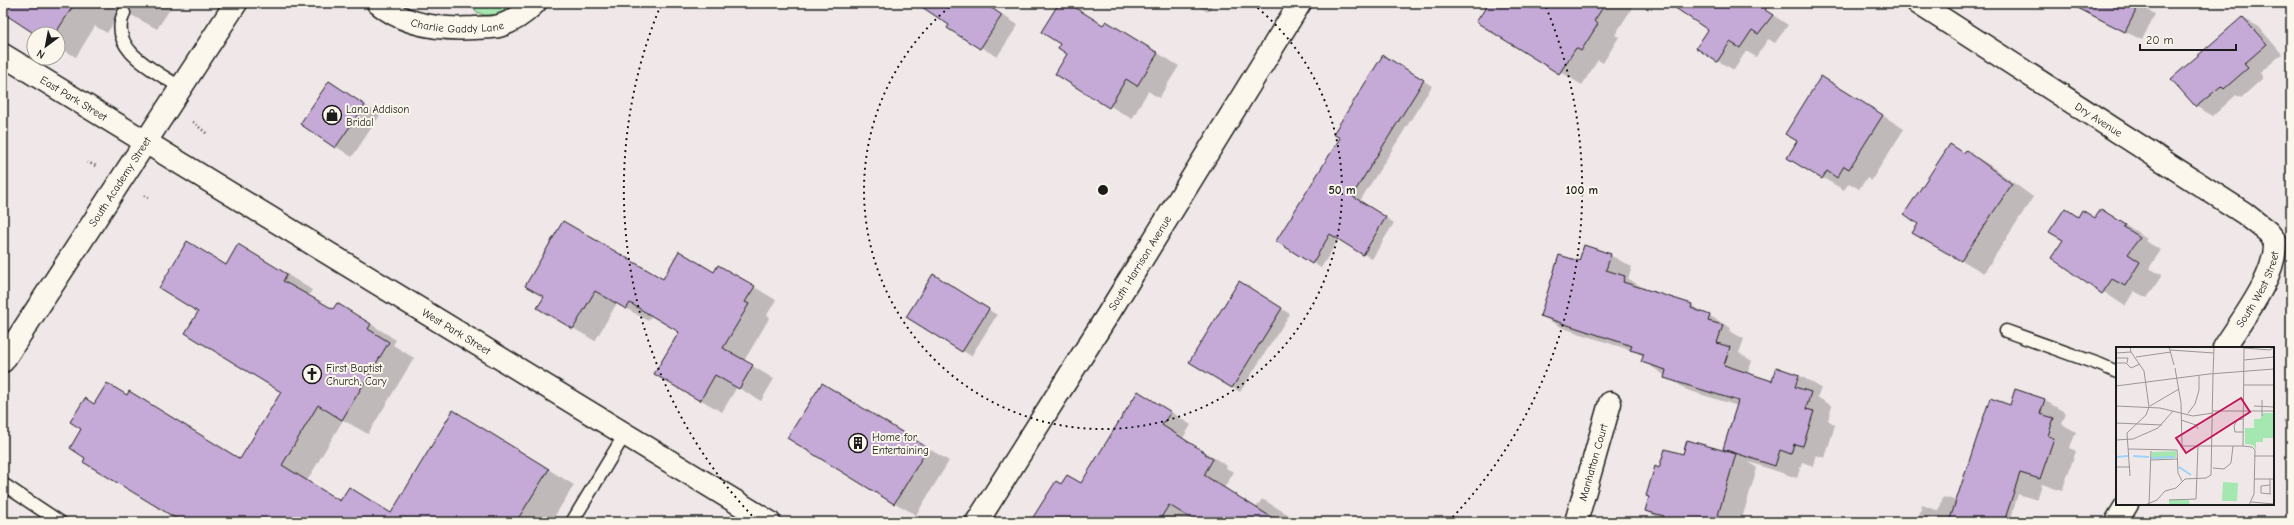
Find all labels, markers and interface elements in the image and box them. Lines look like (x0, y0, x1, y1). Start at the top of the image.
street label: Charlie Gaddy Lane (409, 16, 506, 35)
north arrow (26, 26, 66, 66)
scale bar (2140, 26, 2236, 52)
text: 20 m (2146, 33, 2174, 47)
text: N (34, 47, 47, 61)
street label: East Park Street (38, 73, 110, 124)
street label: Dry Avenue (2072, 100, 2125, 140)
place label: Lana Addison Bridal (346, 103, 409, 129)
shop icon: Lana Addison Bridal (321, 104, 343, 126)
street label: South Academy Street (86, 134, 155, 229)
centre of rings (1096, 183, 1110, 197)
text: 50 m (1328, 183, 1356, 197)
text: 100 m (1566, 183, 1598, 197)
street label: South Harrison Avenue (1106, 213, 1175, 313)
street label: South West Street (2233, 250, 2282, 330)
street label: West Park Street (419, 306, 494, 358)
inset map (2116, 347, 2274, 505)
place label: First Baptist Church, Cary (326, 362, 387, 388)
church icon: First Baptist Church, Cary (301, 363, 323, 385)
street label: Manhattan Court (1576, 422, 1611, 503)
place label: Home for Entertaining (872, 431, 929, 457)
building icon: Home for Entertaining (847, 432, 869, 454)

